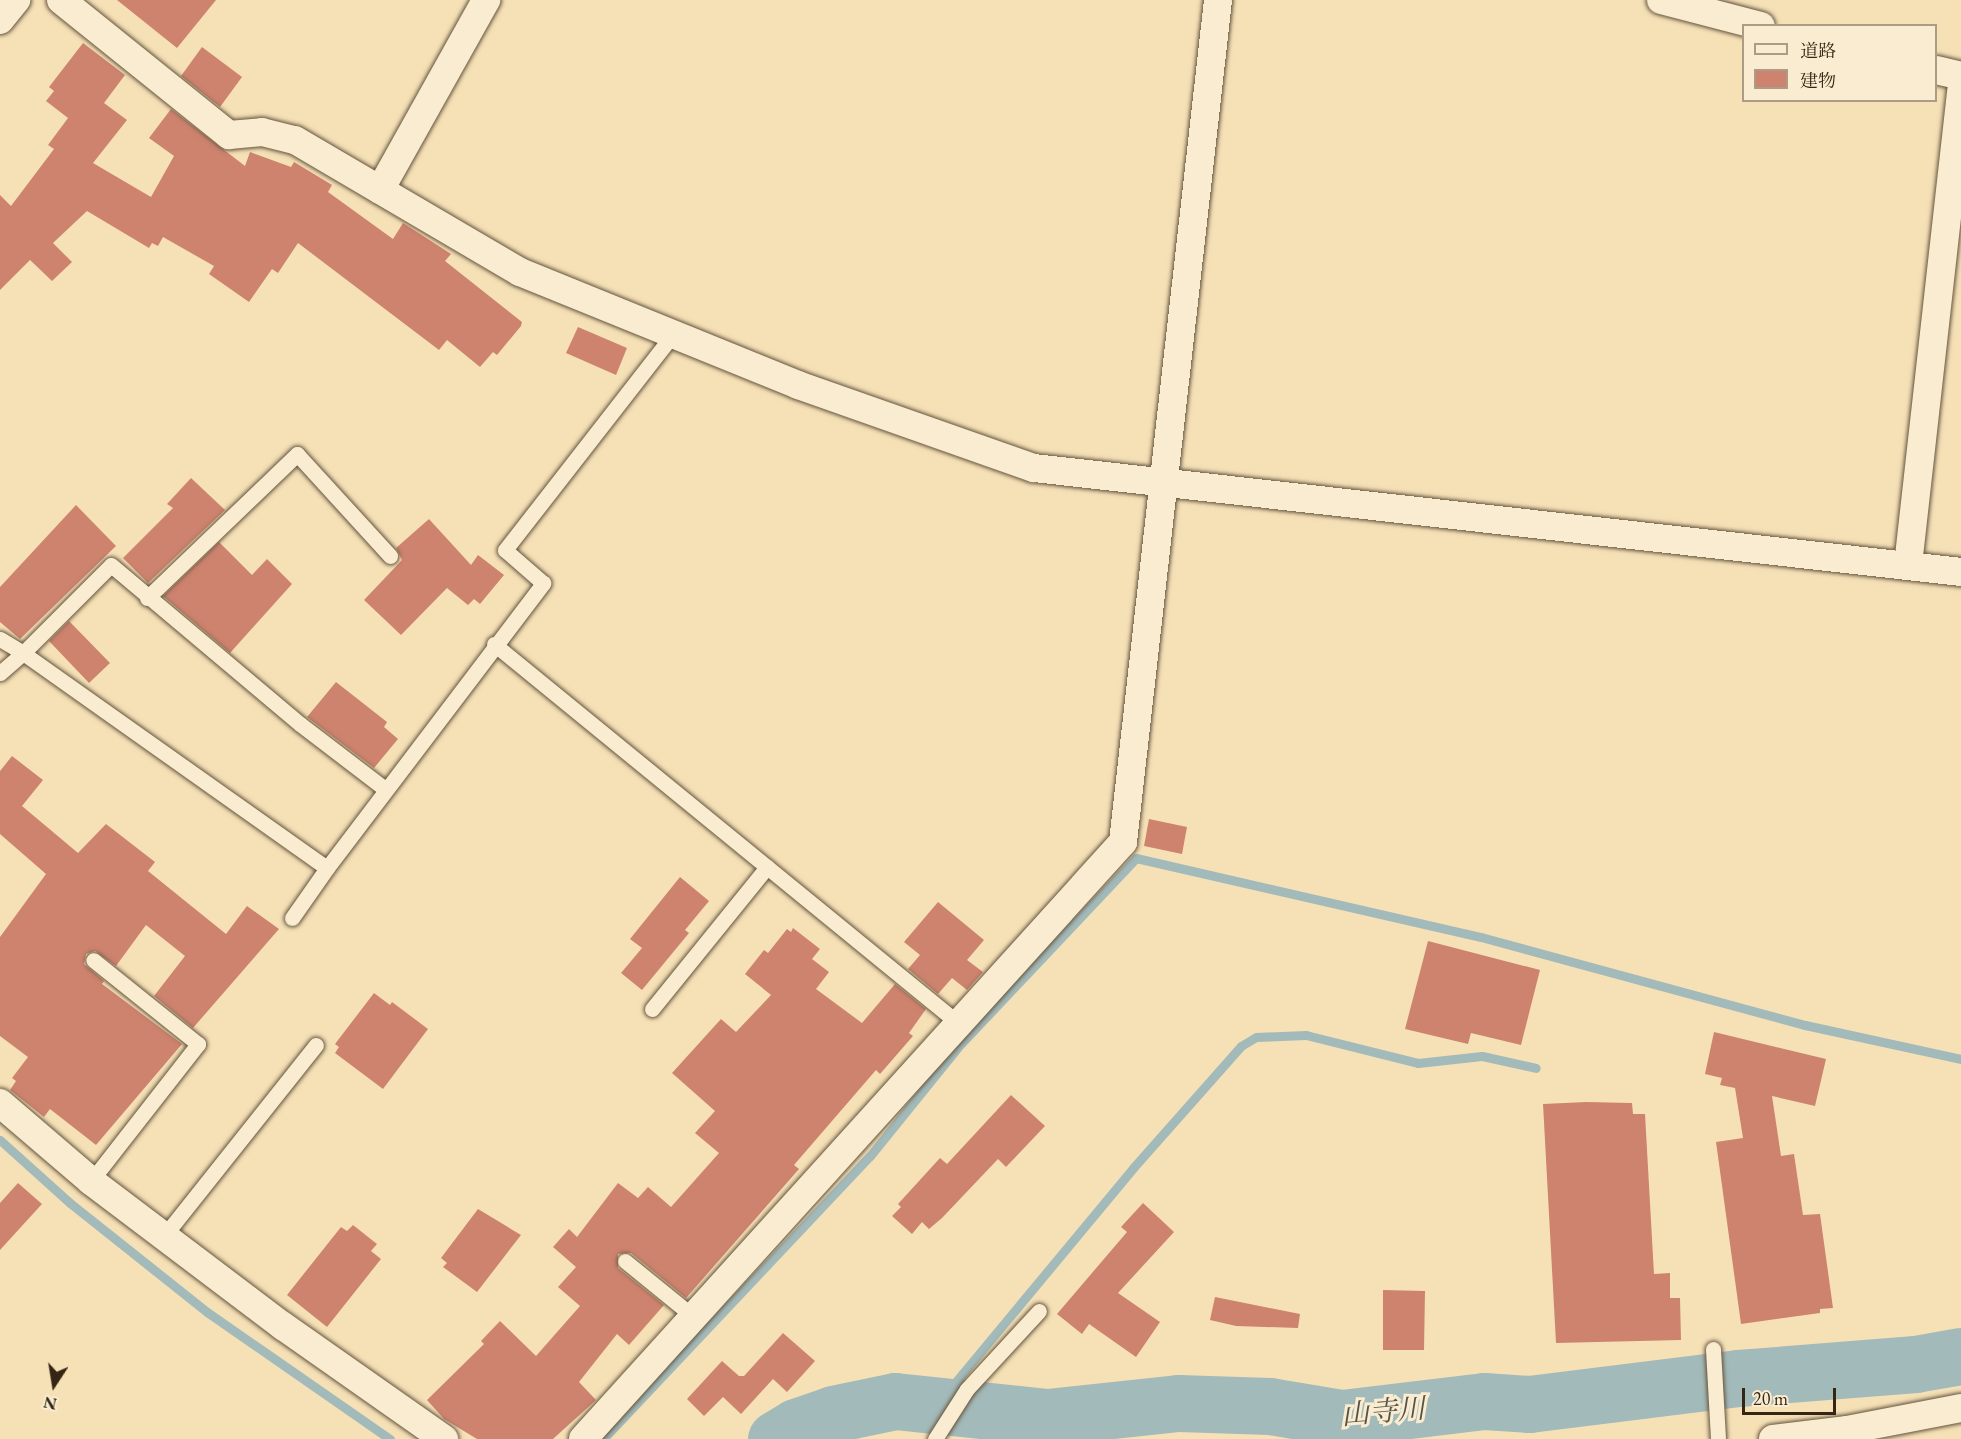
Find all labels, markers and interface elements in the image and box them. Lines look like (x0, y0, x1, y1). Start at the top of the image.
legend (1742, 24, 1937, 102)
text: 道路 (1800, 39, 1836, 62)
text: 建物 (1800, 69, 1836, 92)
north arrow (24, 1355, 84, 1415)
scale bar (1745, 1376, 1840, 1414)
text: 20 m (1753, 1387, 1788, 1410)
text: N (42, 1391, 59, 1415)
water label: 山寺川 (1340, 1391, 1426, 1431)

